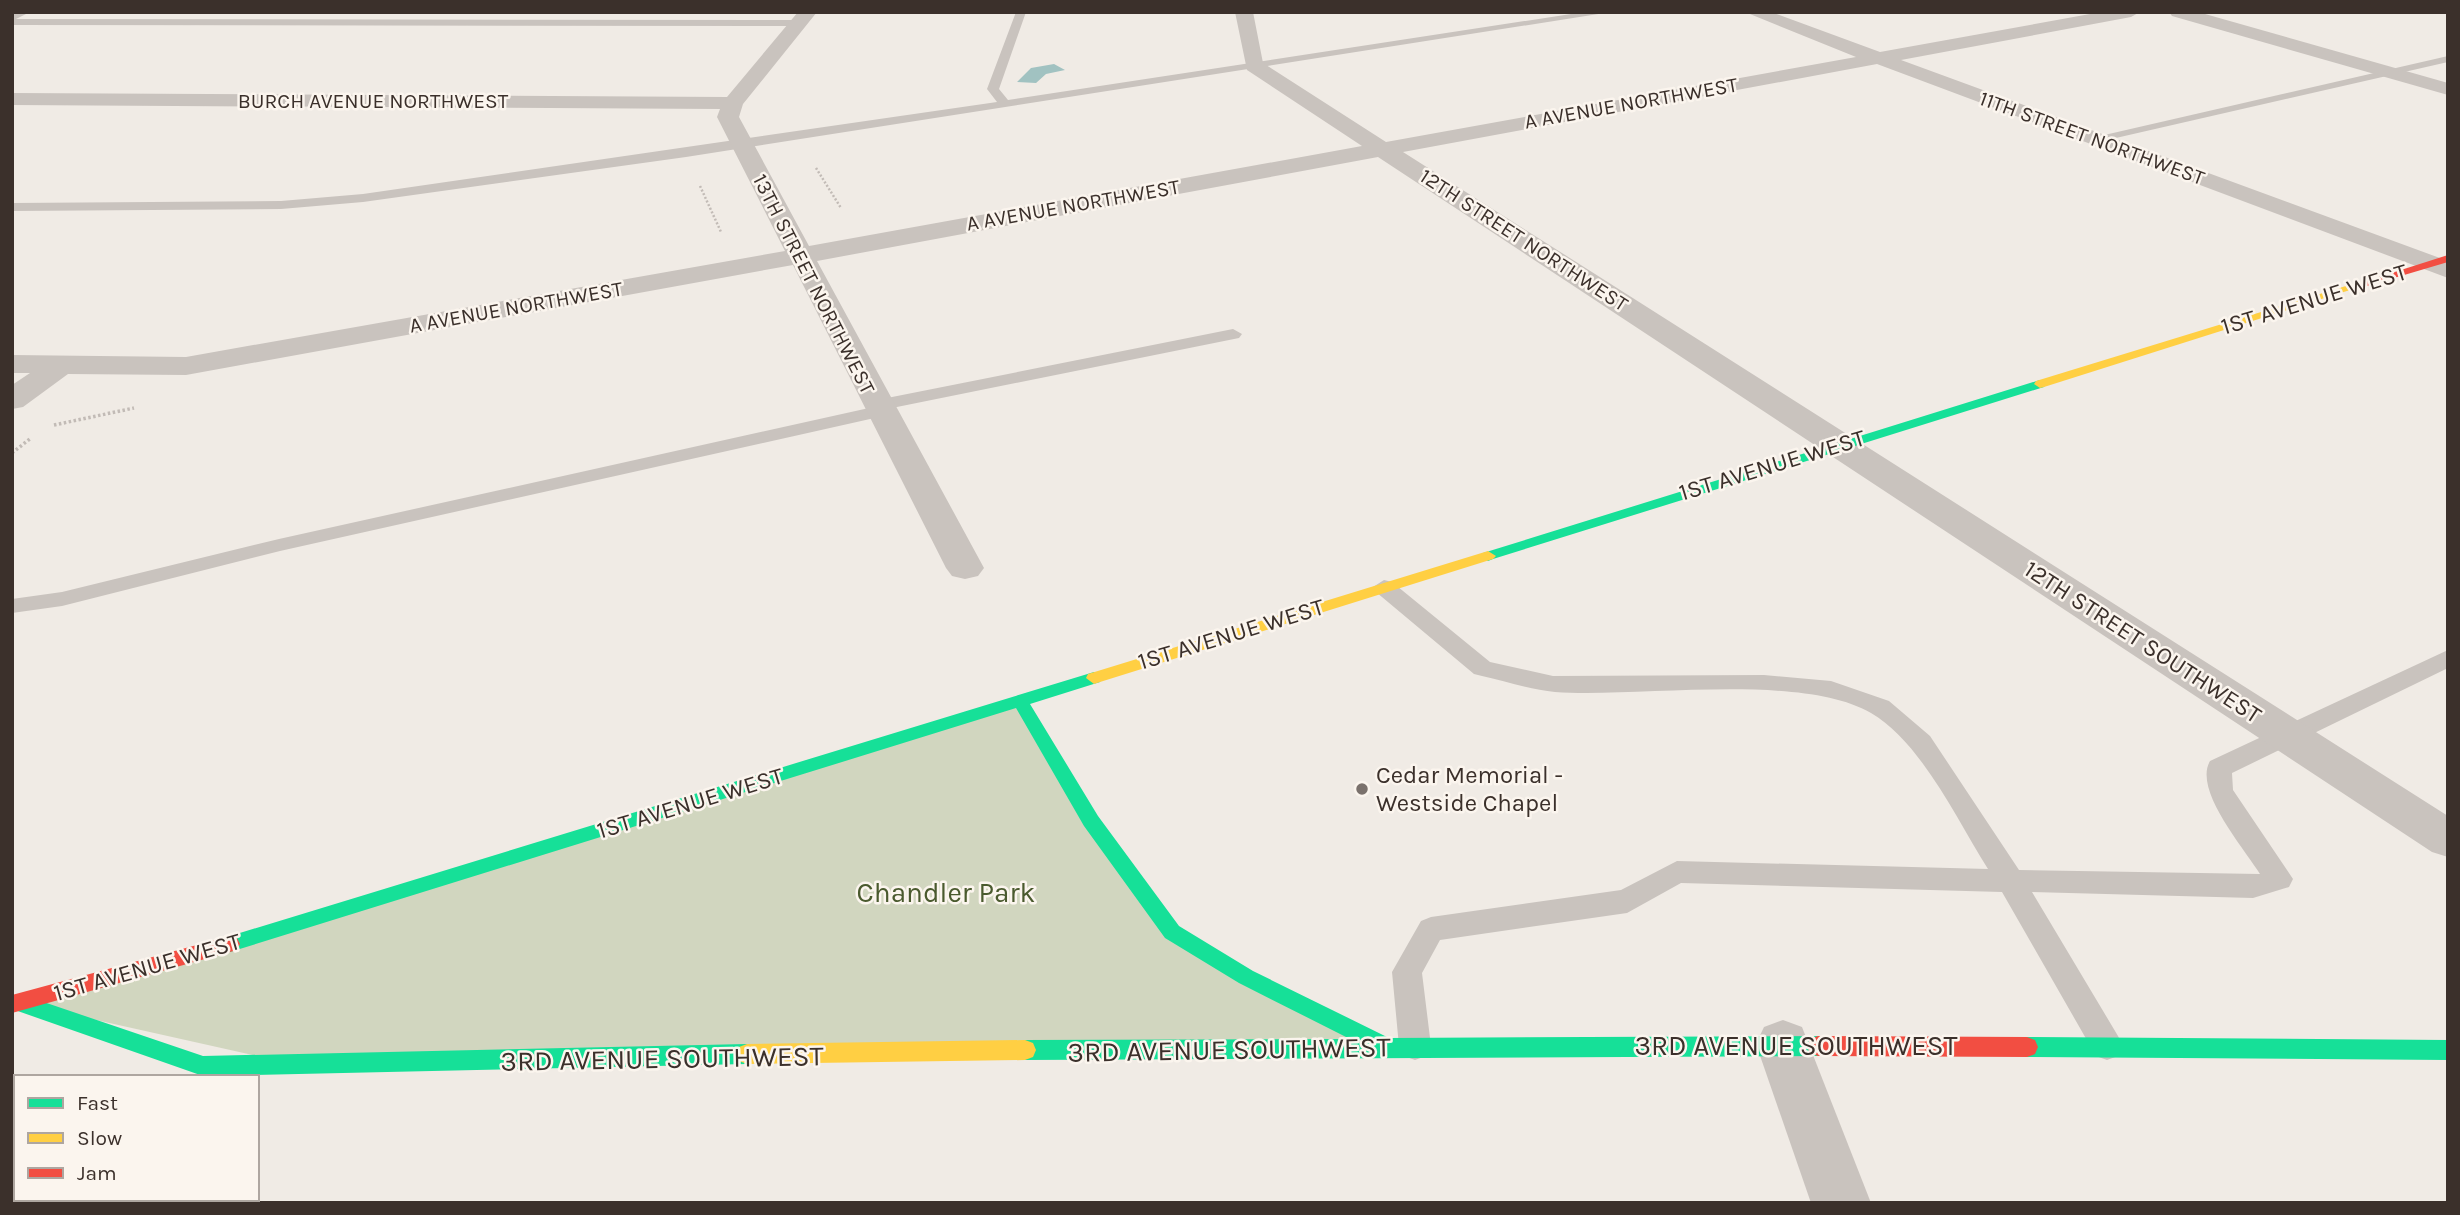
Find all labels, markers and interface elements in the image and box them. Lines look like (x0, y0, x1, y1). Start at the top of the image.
street label: A AVENUE NORTHWEST (1522, 72, 1740, 134)
street label: 11TH STREET NORTHWEST (1976, 86, 2208, 190)
street label: BURCH AVENUE NORTHWEST (238, 89, 509, 113)
street label: 12TH STREET NORTHWEST (1416, 164, 1633, 316)
street label: 13TH STREET NORTHWEST (748, 170, 880, 398)
street label: A AVENUE NORTHWEST (964, 174, 1182, 236)
street label: 1ST AVENUE WEST (2218, 257, 2410, 341)
street label: A AVENUE NORTHWEST (407, 276, 625, 338)
street label: 1ST AVENUE WEST (1676, 423, 1868, 507)
street label: 12TH STREET SOUTHWEST (2019, 555, 2267, 729)
street label: 1ST AVENUE WEST (1135, 592, 1327, 676)
street label: 1ST AVENUE WEST (594, 761, 786, 845)
place label: Cedar Memorial - Westside Chapel (1376, 761, 1563, 817)
marker: Cedar Memorial - Westside Chapel (1354, 781, 1370, 797)
park label: Chandler Park (857, 876, 1035, 909)
street label: 1ST AVENUE WEST (50, 927, 244, 1007)
street label: 3RD AVENUE SOUTHWEST (1634, 1029, 1958, 1062)
street label: 3RD AVENUE SOUTHWEST (1067, 1030, 1391, 1069)
street label: 3RD AVENUE SOUTHWEST (500, 1039, 824, 1078)
legend (14, 1075, 259, 1201)
text: Fast (77, 1091, 118, 1115)
text: Slow (77, 1126, 122, 1150)
text: Jam (77, 1161, 117, 1185)

